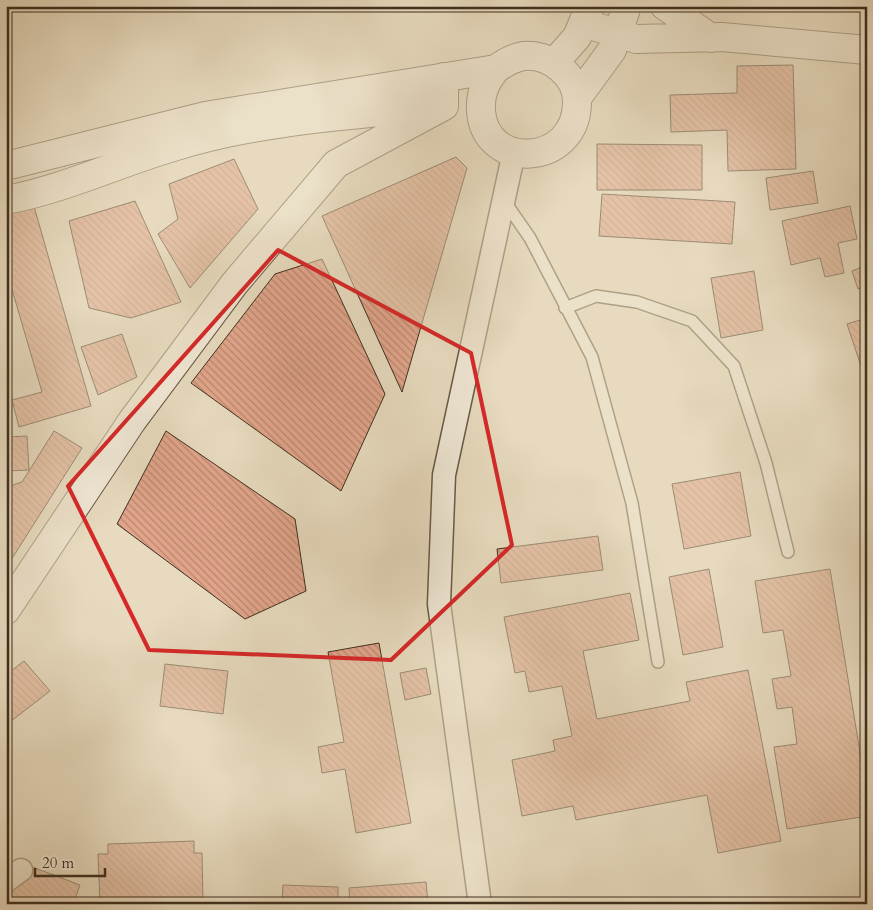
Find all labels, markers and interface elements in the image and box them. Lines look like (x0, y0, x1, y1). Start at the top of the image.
scale bar (35, 845, 105, 877)
text: 20 m (42, 853, 74, 873)

